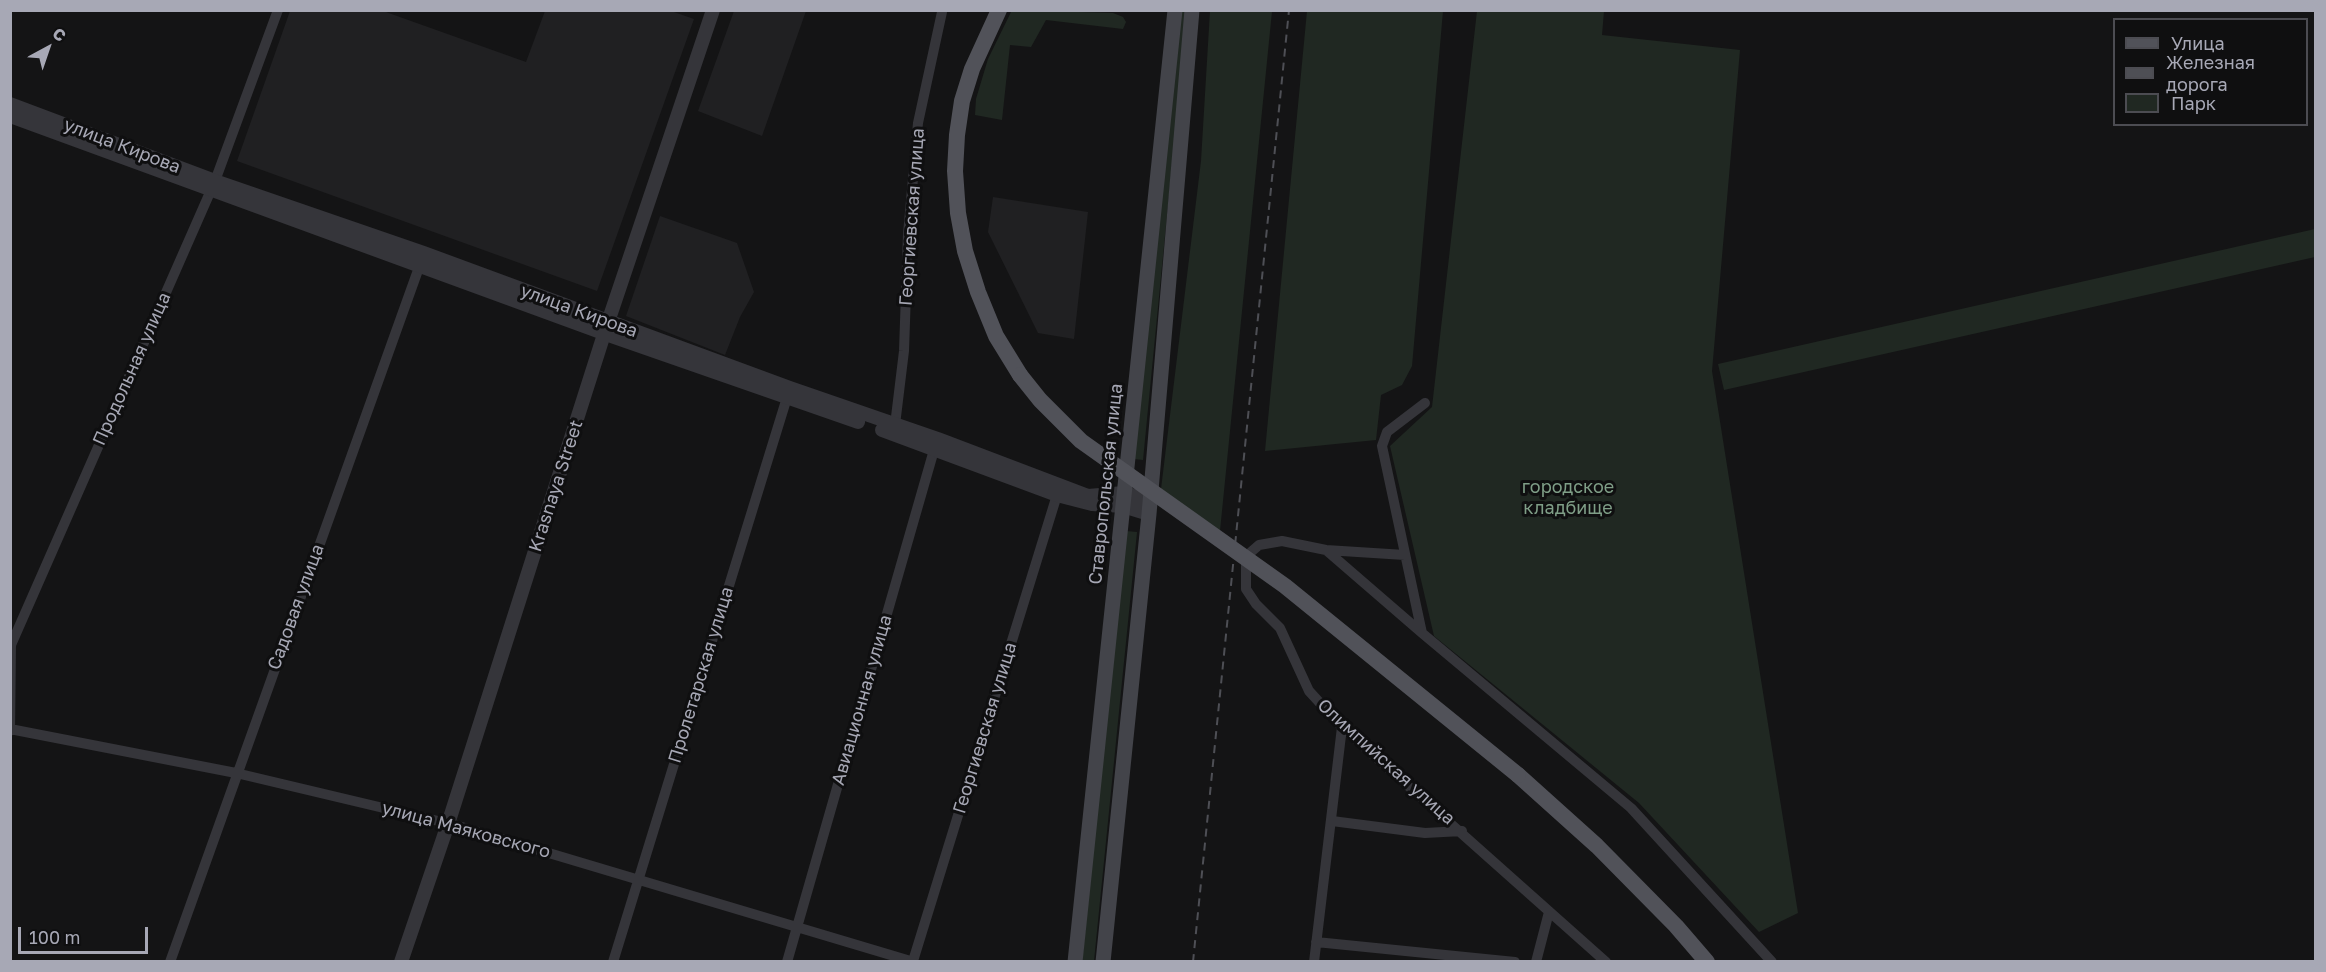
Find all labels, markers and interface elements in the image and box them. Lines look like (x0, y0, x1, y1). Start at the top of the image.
north arrow (18, 18, 78, 78)
legend (2113, 18, 2308, 126)
text: С (49, 23, 70, 46)
text: Улица (2171, 32, 2225, 54)
text: Железная дорога (2166, 51, 2255, 95)
text: Парк (2171, 92, 2216, 114)
street label: улица Кирова (61, 114, 183, 178)
street label: Георгиевская улица (895, 127, 929, 307)
street label: улица Кирова (518, 280, 640, 342)
street label: Продольная улица (89, 289, 175, 449)
street label: Ставропольская улица (1085, 382, 1127, 586)
street label: Krasnaya Street (525, 417, 587, 555)
park label: городское кладбище (1522, 476, 1614, 518)
street label: Садовая улица (263, 541, 329, 673)
street label: Пролетарская улица (664, 584, 738, 766)
street label: Авиационная улица (827, 612, 897, 788)
street label: Георгиевская улица (949, 640, 1021, 816)
street label: Олимпийская улица (1313, 695, 1459, 829)
street label: улица Маяковского (379, 797, 553, 863)
scale bar (21, 915, 152, 953)
text: 100 m (29, 926, 80, 948)

